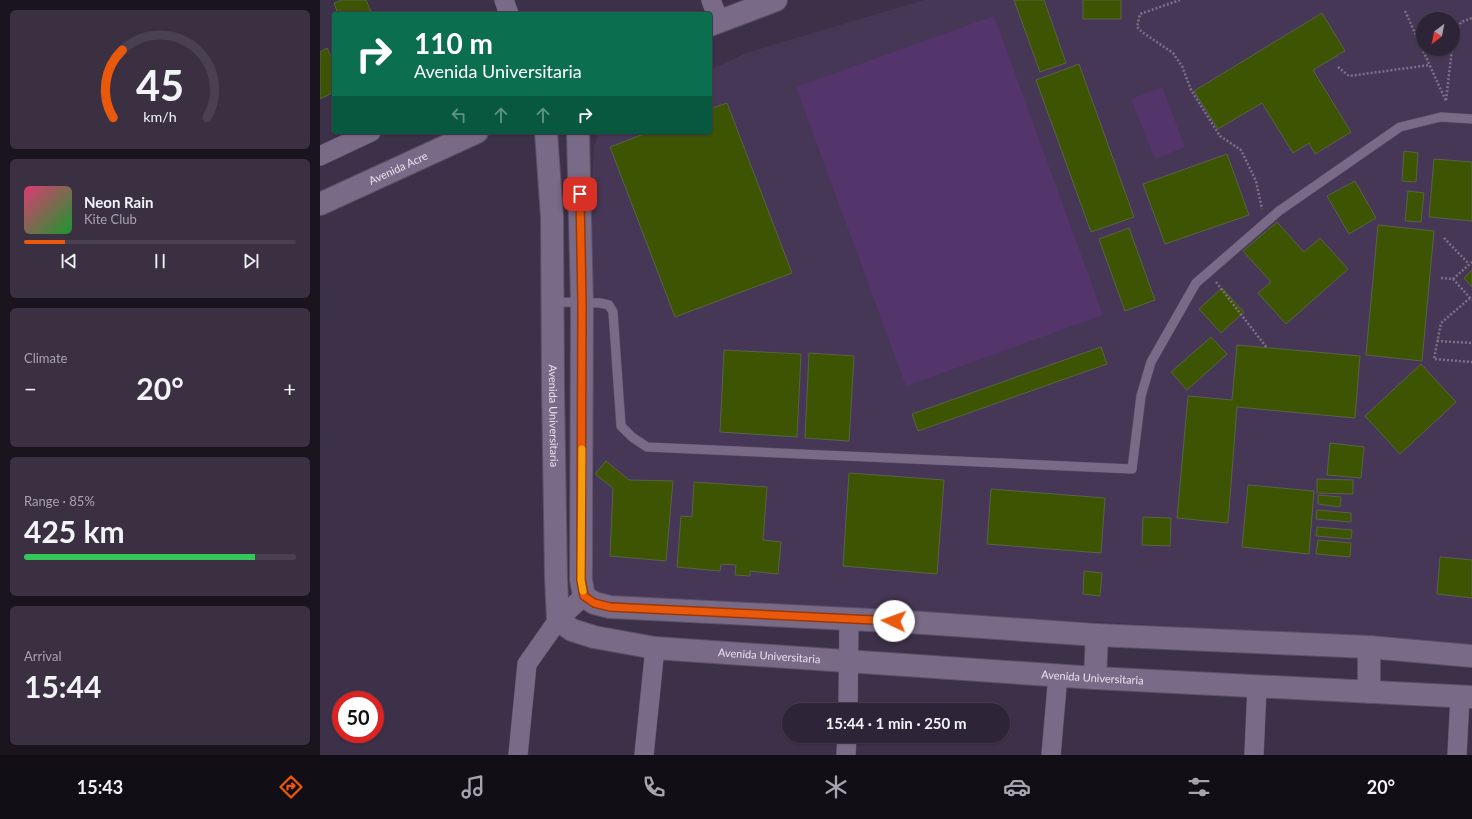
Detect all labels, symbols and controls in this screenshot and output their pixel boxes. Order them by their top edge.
north arrow [1416,12,1460,56]
map controls [1416,12,1460,56]
text: 110 m [414,26,493,60]
icon: right [348,28,400,80]
text: 45 [136,59,184,109]
text: Avenida Universitaria [414,60,582,82]
icon: left [448,104,470,126]
icon: ahead [490,104,512,126]
icon: ahead [532,104,554,126]
icon: right [574,104,596,126]
text: km/h [143,107,177,124]
street label: Avenida Acre [366,148,430,187]
pin [563,177,597,211]
icon: arrive [569,183,591,205]
text: Neon Rain [84,193,153,211]
text: Kite Club [84,211,137,227]
icon: previous [58,250,80,272]
icon: pause [149,250,171,272]
icon: next [240,250,262,272]
text: Climate [24,350,67,366]
street label: Avenida Universitaria [547,364,561,467]
text: 20° [136,370,184,406]
text: − [24,375,37,402]
text: + [283,375,296,402]
text: Range · 85% [24,493,95,509]
text: 425 km [24,513,125,549]
position arrow [873,600,915,642]
street label: Avenida Universitaria [718,645,821,665]
text: Arrival [24,648,61,664]
street label: Avenida Universitaria [1041,667,1144,686]
text: 15:44 [24,668,101,704]
speed limit sign: 50 [332,691,384,743]
text: 15:44 · 1 min · 250 m [826,714,966,732]
icon: directions [277,773,305,801]
icon: music [459,773,487,801]
icon: phone [640,773,668,801]
icon: climate [822,773,850,801]
icon: car [1003,773,1031,801]
icon: filters [1185,773,1213,801]
text: 15:43 [77,776,123,798]
text: 20° [1367,776,1395,798]

